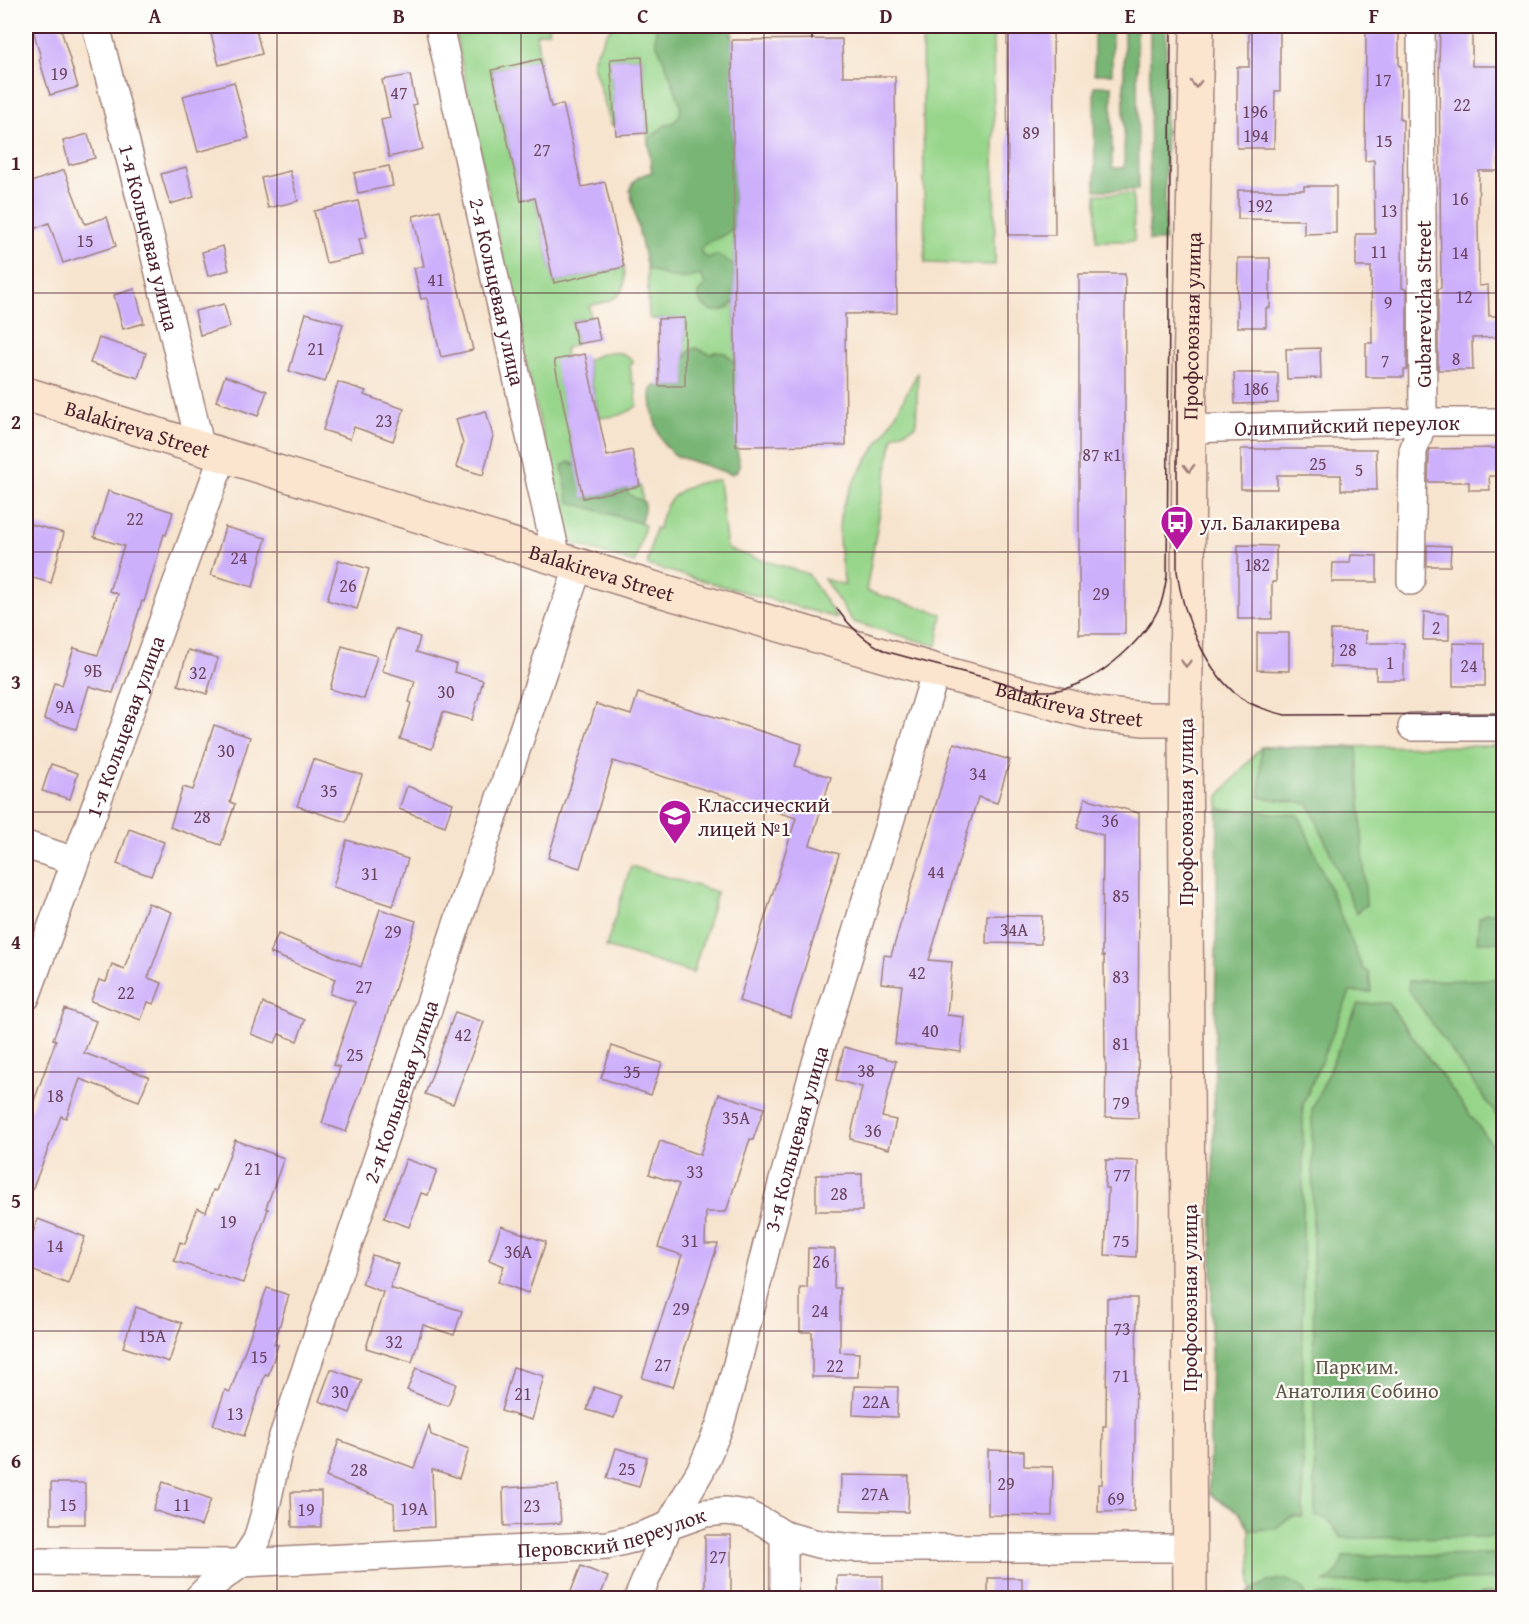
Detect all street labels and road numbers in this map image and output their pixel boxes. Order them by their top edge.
street label: 1-я Кольцевая улица [111,140,188,334]
street label: 2-я Кольцевая улица [462,195,534,389]
street label: Gubarevicha Street [1408,220,1439,388]
street label: Профсоюзная улица [1174,232,1208,420]
street label: Balakireva Street [61,392,215,466]
street label: Олимпийский переулок [1234,406,1460,443]
street label: Balakireva Street [526,535,679,609]
street label: 1-я Кольцевая улица [77,631,172,822]
street label: Balakireva Street [992,672,1145,734]
street label: Профсоюзная улица [1170,718,1201,906]
street label: 2-я Кольцевая улица [355,996,446,1187]
street label: 3-я Кольцевая улица [755,1042,836,1235]
street label: Профсоюзная улица [1174,1204,1205,1392]
street label: Перовский переулок [517,1499,710,1565]

